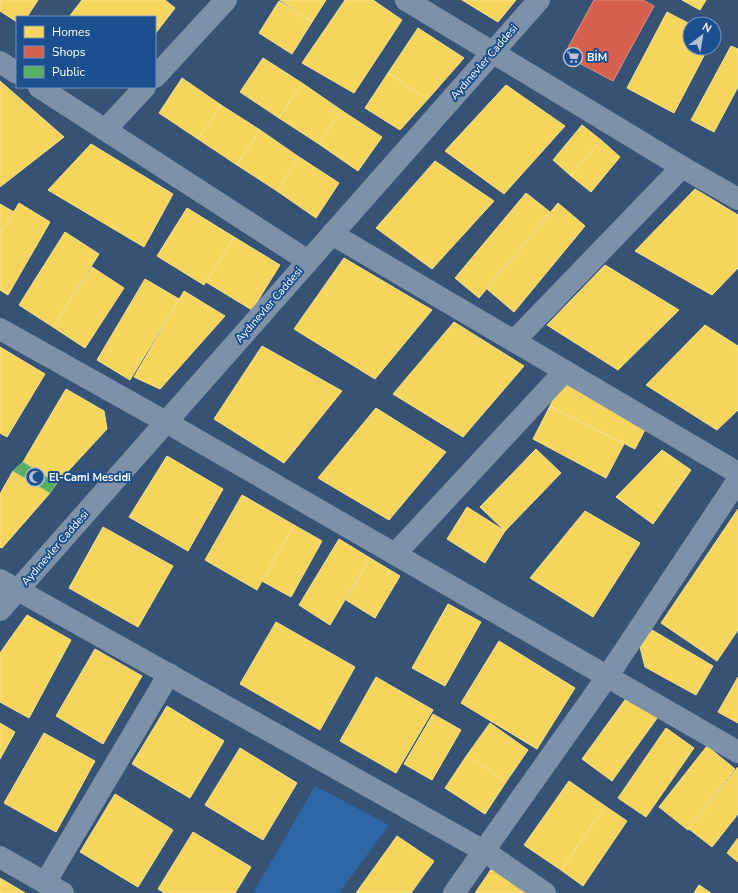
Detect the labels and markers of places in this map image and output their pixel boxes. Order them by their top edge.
supermarket icon: BİM [562,46,584,68]
place label: BİM [587,49,607,65]
mosque icon: El-Cami Mescidi [24,466,46,488]
place label: El-Cami Mescidi [49,470,131,485]

